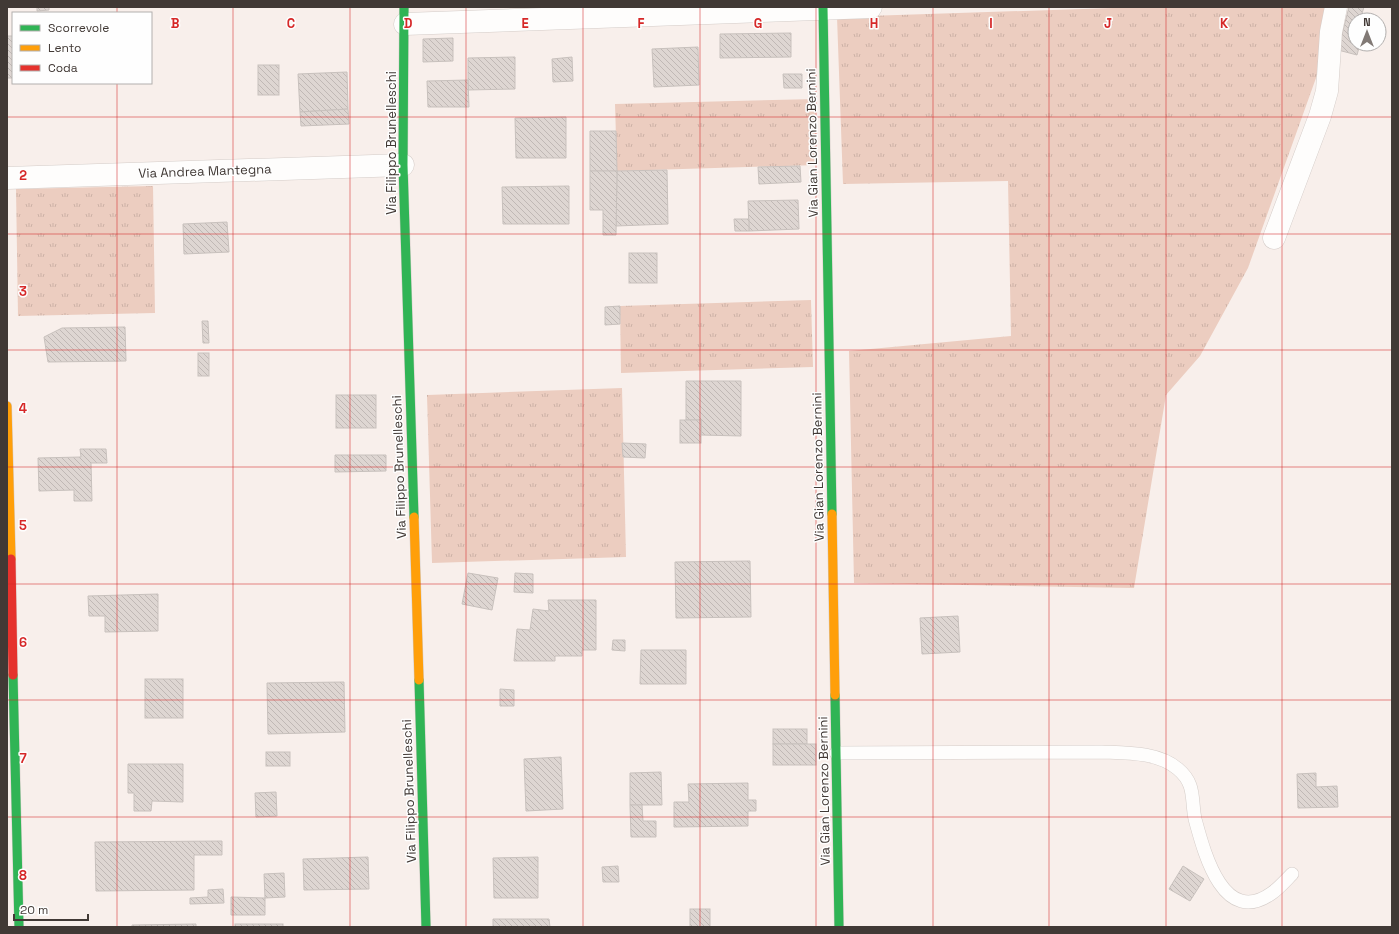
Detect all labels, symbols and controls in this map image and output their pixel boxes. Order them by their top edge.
legend [12,12,152,84]
north arrow [1347,12,1387,52]
text: B [171,15,180,32]
text: C [287,15,295,32]
text: D [404,15,413,32]
text: E [521,15,529,32]
text: F [638,15,645,32]
text: G [754,15,762,32]
text: H [870,15,878,32]
text: I [989,15,993,32]
text: J [1104,15,1112,32]
text: K [1220,15,1229,32]
text: N [1363,15,1371,29]
text: Scorrevole [48,20,109,36]
text: Lento [48,40,82,56]
text: Coda [48,60,78,76]
street label: Via Gian Lorenzo Bernini [802,68,822,218]
street label: Via Filippo Brunelleschi [383,71,400,215]
street label: Via Andrea Mantegna [138,160,272,182]
text: 2 [19,167,27,184]
text: 3 [19,283,27,300]
street label: Via Gian Lorenzo Bernini [808,392,828,542]
street label: Via Filippo Brunelleschi [388,395,410,539]
text: 4 [19,400,27,417]
text: 5 [19,517,27,534]
text: 6 [19,634,27,651]
street label: Via Gian Lorenzo Bernini [814,716,834,866]
street label: Via Filippo Brunelleschi [398,719,420,863]
text: 7 [19,750,27,767]
text: 8 [19,867,27,884]
scale bar [14,896,88,922]
text: 20 m [20,902,48,918]

